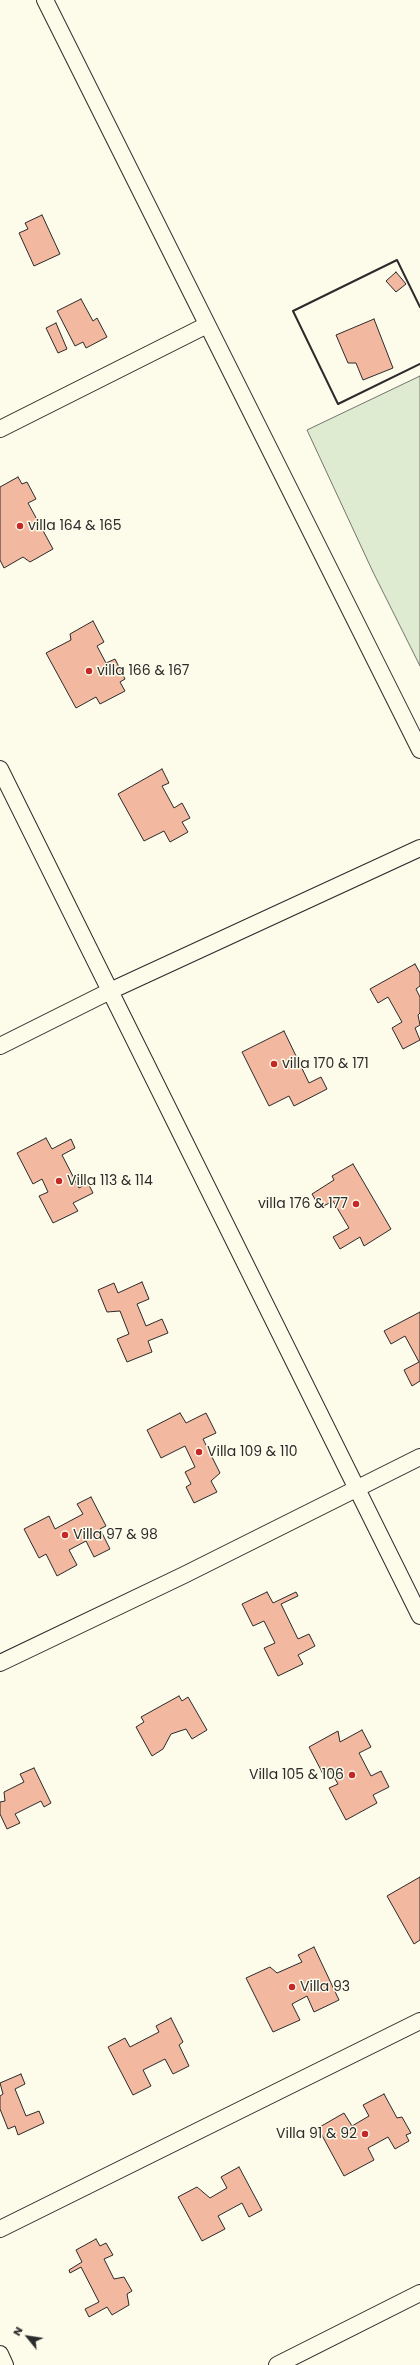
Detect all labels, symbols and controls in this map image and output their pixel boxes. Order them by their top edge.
place label: villa 164 & 165 [28,518,122,534]
marker: villa 164 & 165 [15,521,25,531]
place label: villa 166 & 167 [97,663,189,679]
marker: villa 166 & 167 [84,666,94,676]
place label: villa 170 & 171 [282,1056,369,1072]
marker: villa 170 & 171 [269,1059,279,1069]
place label: Villa 113 & 114 [67,1173,153,1189]
marker: Villa 113 & 114 [54,1176,64,1186]
place label: villa 176 & 177 [258,1196,348,1212]
marker: villa 176 & 177 [351,1199,361,1209]
place label: Villa 109 & 110 [207,1444,298,1460]
marker: Villa 109 & 110 [194,1447,204,1457]
place label: Villa 97 & 98 [73,1527,158,1543]
marker: Villa 97 & 98 [60,1530,70,1540]
place label: Villa 105 & 106 [249,1767,344,1783]
marker: Villa 105 & 106 [347,1770,357,1780]
place label: Villa 93 [300,1979,350,1995]
marker: Villa 93 [287,1982,297,1992]
place label: Villa 91 & 92 [276,2126,357,2142]
marker: Villa 91 & 92 [360,2129,370,2139]
north arrow [8,2317,48,2357]
text: N [9,2323,27,2339]

